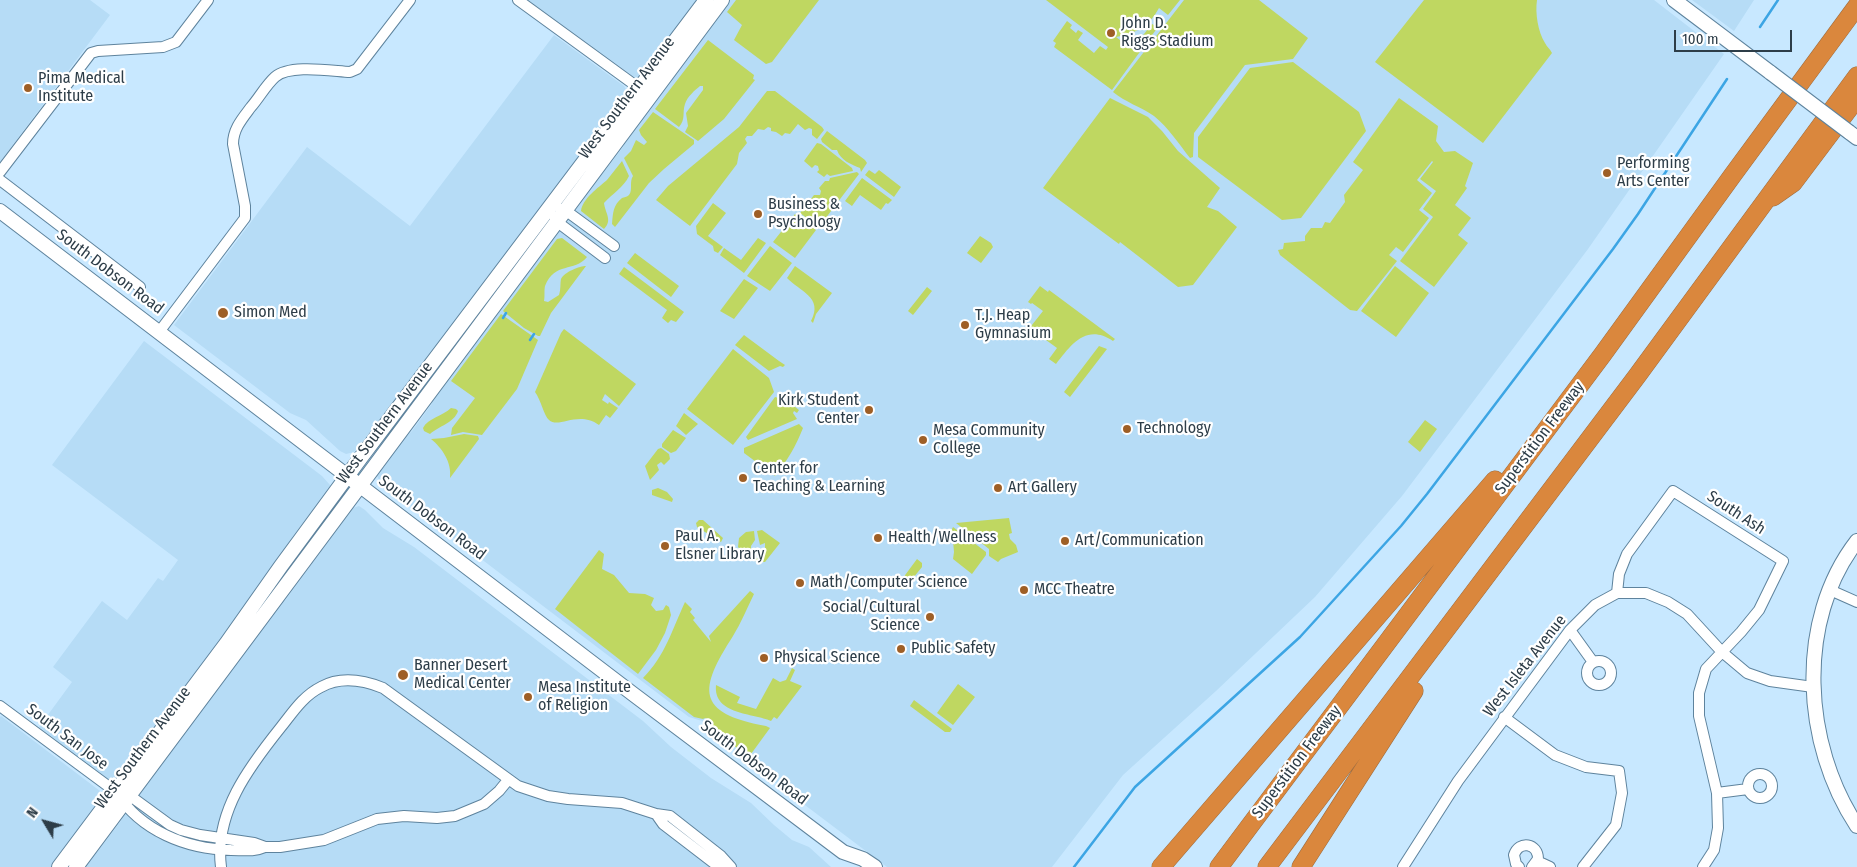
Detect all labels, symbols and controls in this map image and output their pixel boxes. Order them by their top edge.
place label: John D. Riggs Stadium [1121,14,1213,52]
scale bar [1677,20,1794,52]
marker: John D. Riggs Stadium [1105,27,1117,39]
text: 100 m [1682,30,1719,48]
street label: West Southern Avenue [575,33,679,163]
place label: Pima Medical Institute [38,69,125,107]
marker: Pima Medical Institute [22,82,34,94]
place label: Performing Arts Center [1617,154,1689,192]
marker: Performing Arts Center [1601,167,1613,179]
place label: Business & Psychology [768,195,841,233]
marker: Business & Psychology [752,208,764,220]
street label: South Dobson Road [53,226,167,318]
place label: Simon Med [234,303,307,323]
marker: Simon Med [216,306,230,320]
place label: T.J. Heap Gymnasium [975,306,1051,344]
marker: T.J. Heap Gymnasium [959,319,971,331]
street label: West Southern Avenue [333,358,437,488]
street label: Superstition Freeway [1491,378,1589,498]
place label: Kirk Student Center [778,391,859,429]
marker: Kirk Student Center [863,404,875,416]
place label: Technology [1137,419,1211,439]
place label: Mesa Community College [933,421,1045,459]
marker: Technology [1121,423,1133,435]
marker: Mesa Community College [917,434,929,446]
place label: Center for Teaching & Learning [753,459,885,497]
street label: South Dobson Road [375,472,489,564]
marker: Center for Teaching & Learning [737,472,749,484]
place label: Art Gallery [1008,478,1077,498]
marker: Art Gallery [992,482,1004,494]
street label: South Ash [1703,487,1769,539]
place label: Paul A. Elsner Library [675,527,764,565]
place label: Health/Wellness [888,528,997,548]
place label: Art/Communication [1075,531,1204,551]
marker: Health/Wellness [872,532,884,544]
marker: Art/Communication [1059,535,1071,547]
marker: Paul A. Elsner Library [659,540,671,552]
place label: Math/Computer Science [810,573,967,593]
marker: Math/Computer Science [794,577,806,589]
place label: MCC Theatre [1034,580,1115,600]
marker: MCC Theatre [1018,584,1030,596]
place label: Social/Cultural Science [823,598,920,636]
marker: Social/Cultural Science [924,611,936,623]
street label: West Isleta Avenue [1479,611,1571,721]
place label: Public Safety [911,639,995,659]
marker: Public Safety [895,643,907,655]
place label: Physical Science [774,648,880,668]
marker: Physical Science [758,652,770,664]
place label: Banner Desert Medical Center [414,656,511,694]
marker: Banner Desert Medical Center [396,668,410,682]
place label: Mesa Institute of Religion [538,678,631,716]
street label: West Southern Avenue [91,683,195,813]
marker: Mesa Institute of Religion [522,691,534,703]
street label: South San Jose [22,700,112,774]
street label: Superstition Freeway [1248,702,1346,822]
street label: South Dobson Road [697,717,811,809]
north arrow [20,797,70,847]
text: N [23,804,42,821]

